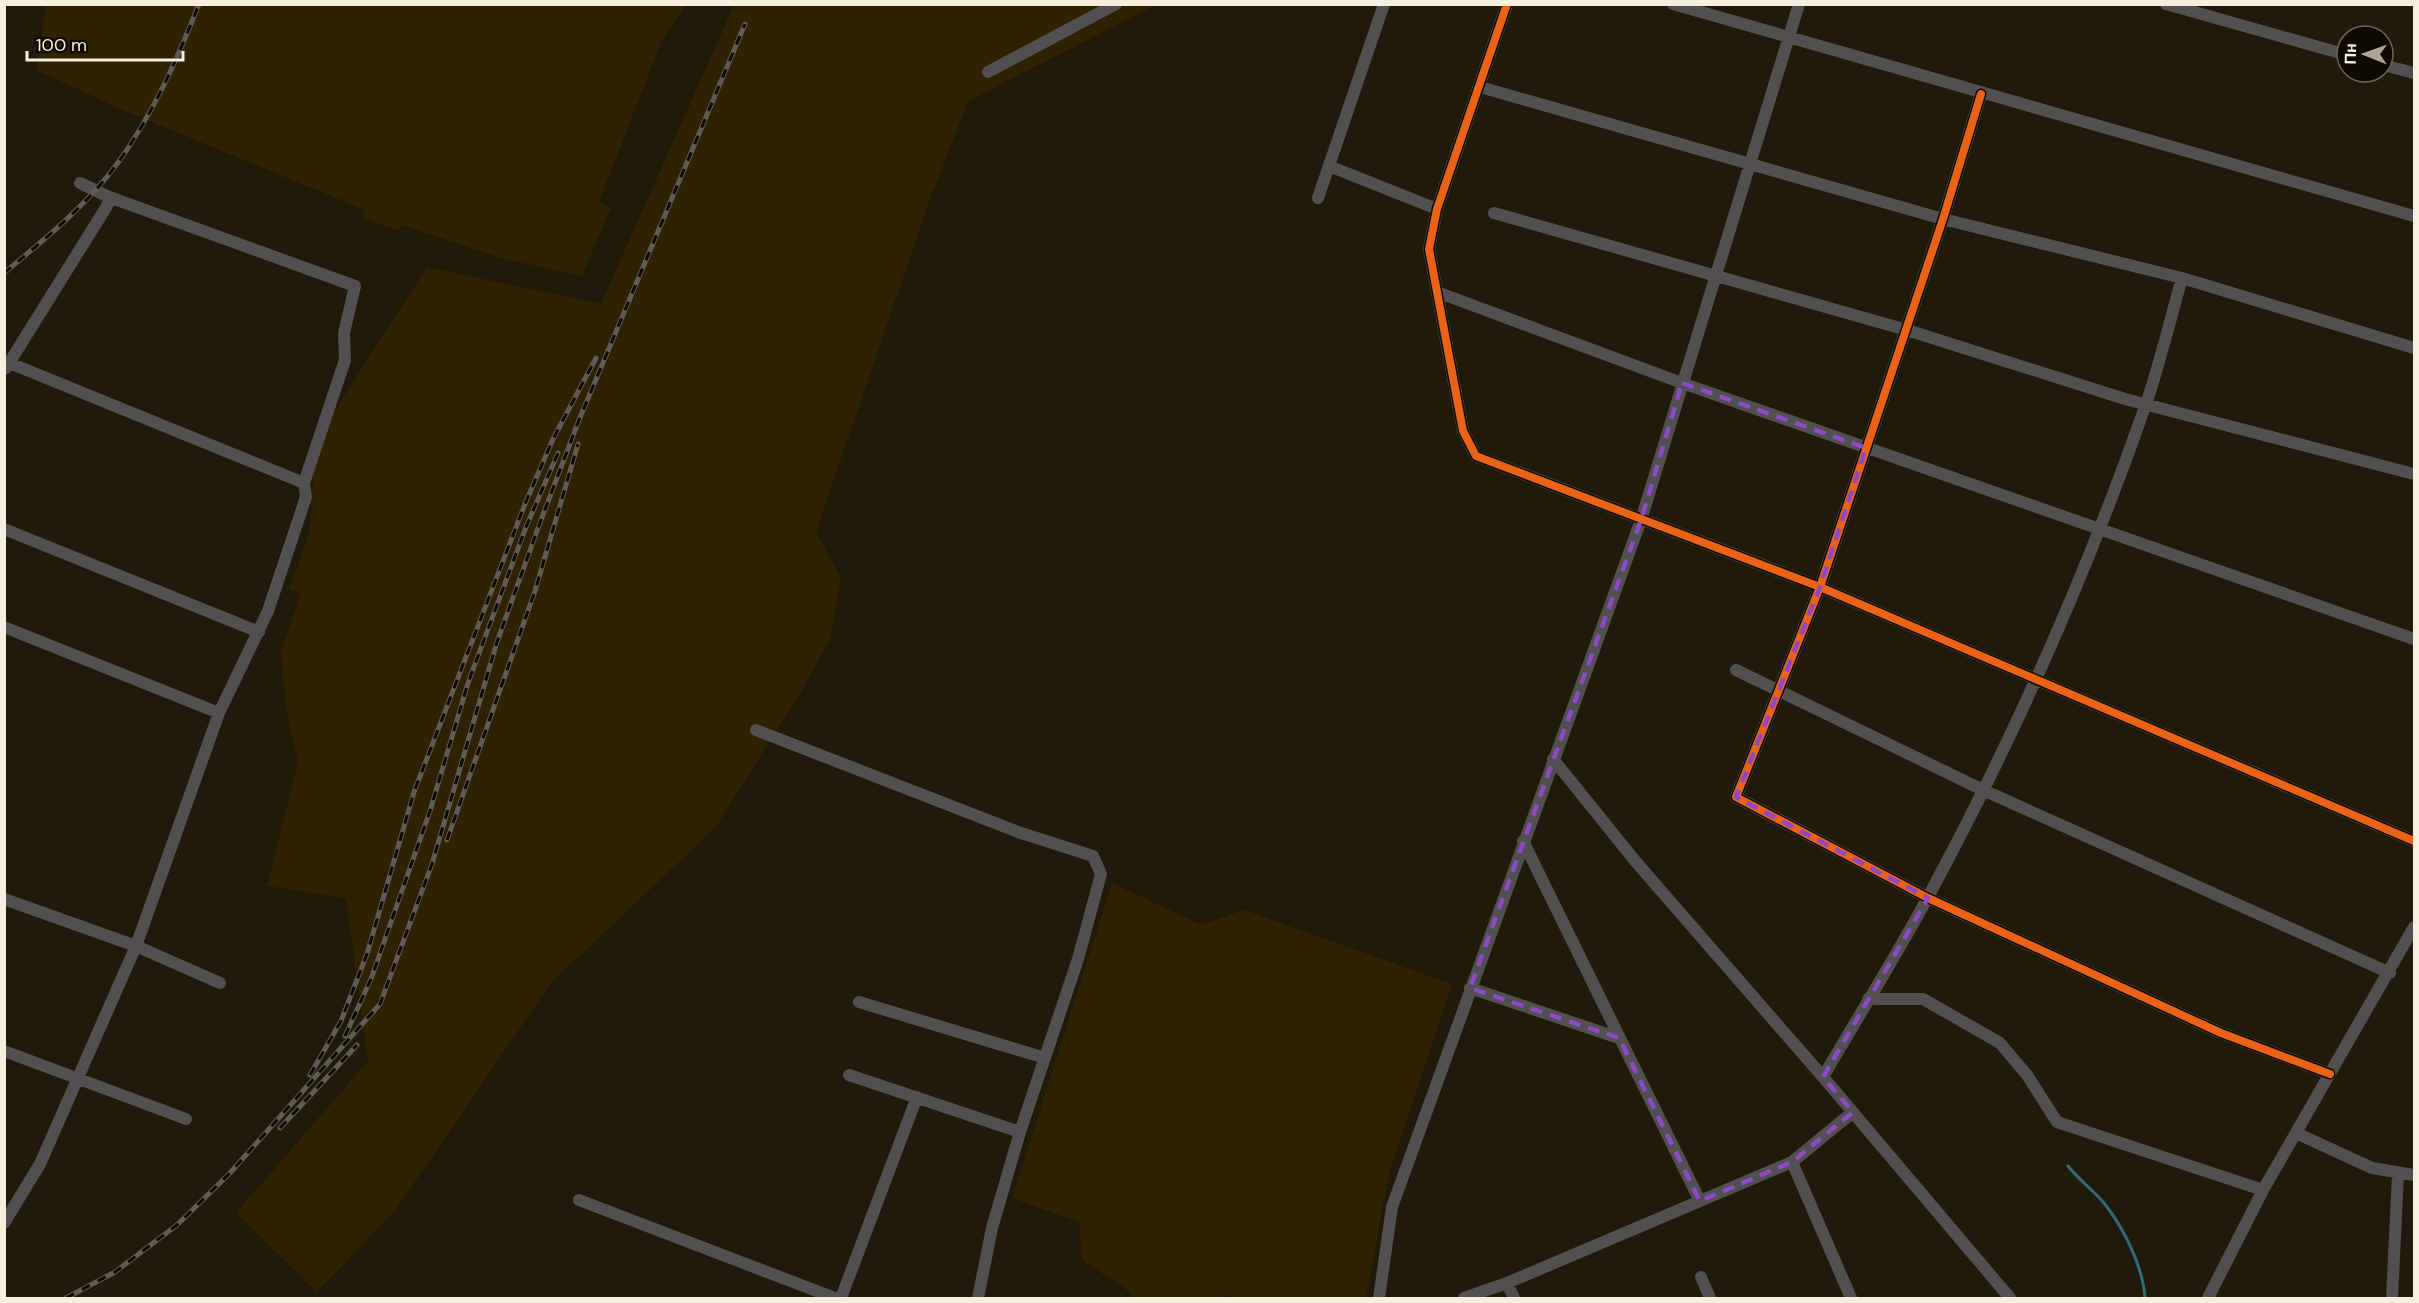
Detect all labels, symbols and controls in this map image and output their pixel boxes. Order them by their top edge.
scale bar [27,24,183,62]
north arrow [2335,24,2395,84]
text: 100 m [36,33,87,57]
text: Пн [2340,43,2361,65]

